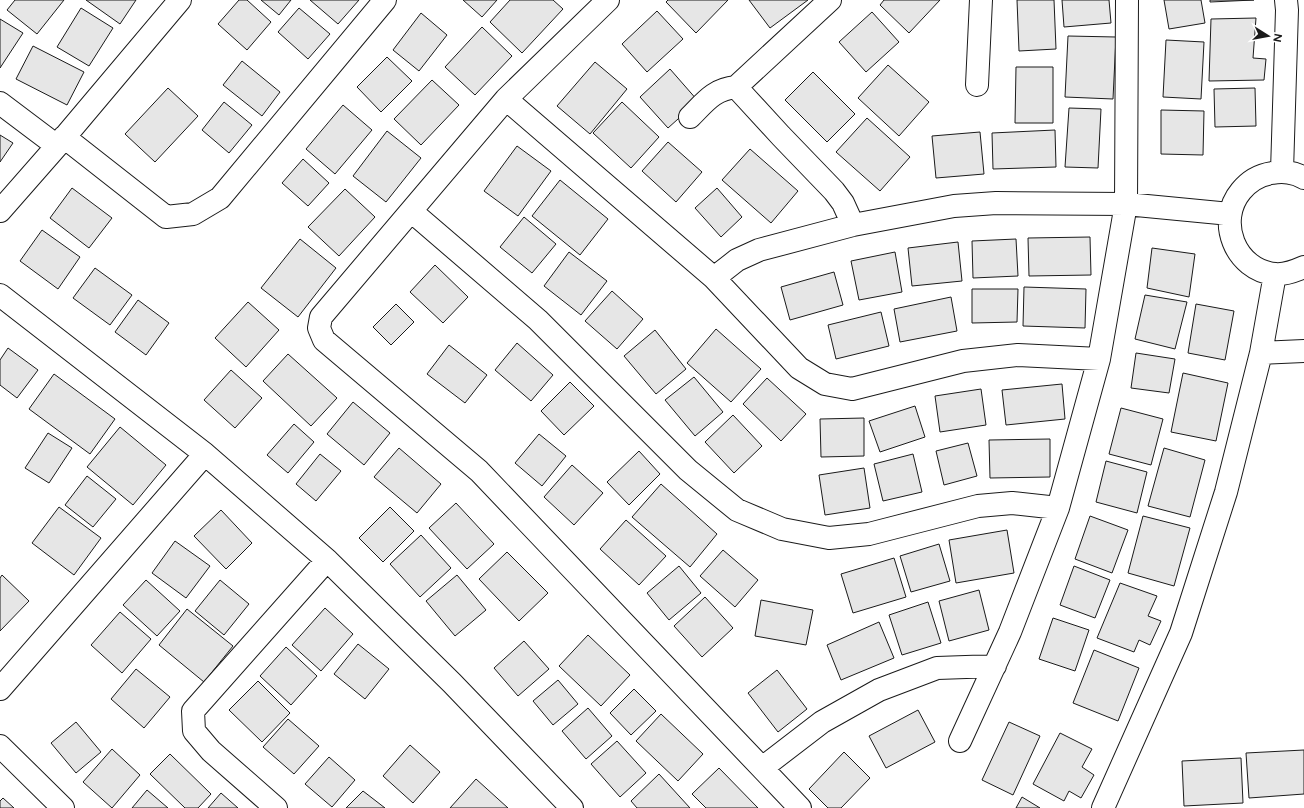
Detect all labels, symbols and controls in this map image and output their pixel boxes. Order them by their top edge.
north arrow [1248,16,1288,56]
text: N [1270,32,1285,43]

